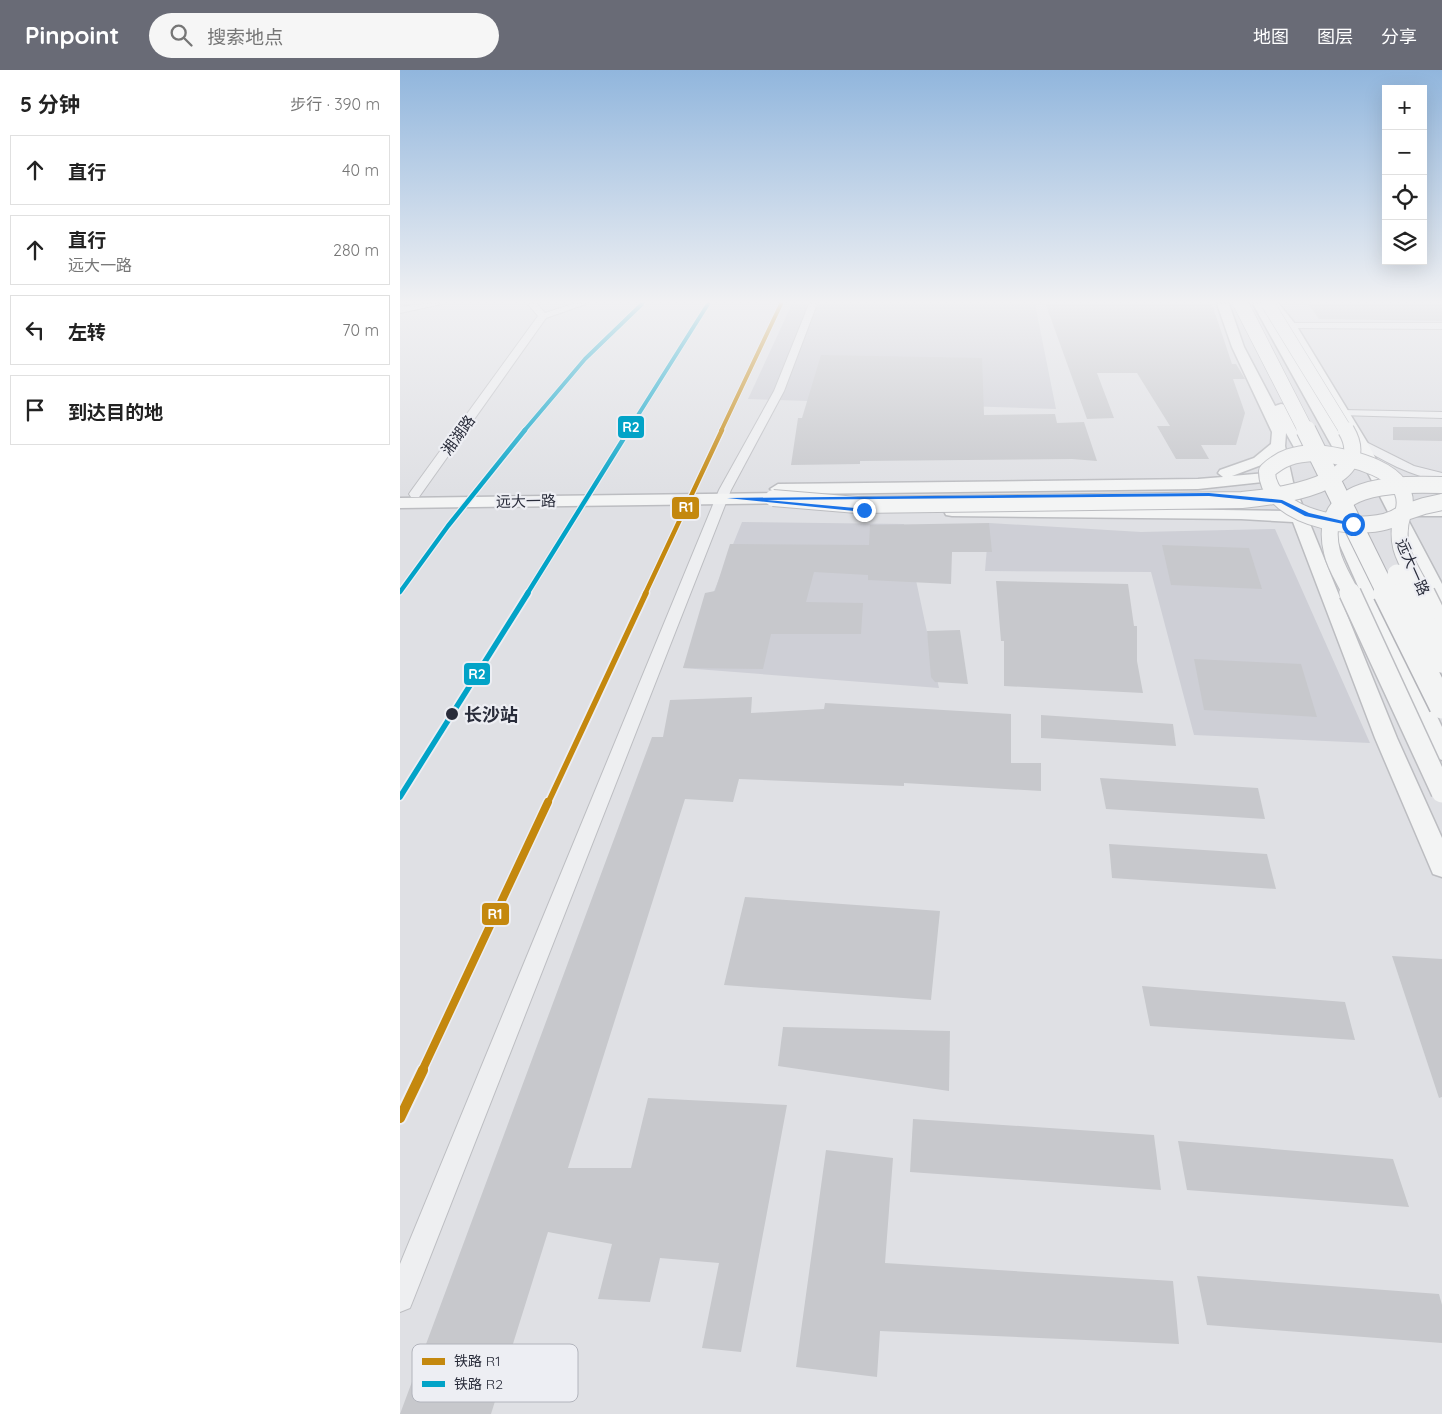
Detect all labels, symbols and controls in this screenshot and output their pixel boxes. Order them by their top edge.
search box [149,13,499,58]
text: Pinpoint [25,20,119,50]
icon: search [167,21,195,49]
text: 搜索地点 [207,25,283,49]
text: 地图 [1253,25,1289,48]
text: 图层 [1317,25,1353,48]
text: 分享 [1381,25,1417,48]
map controls [1382,85,1427,265]
button: + [1382,85,1427,130]
text: 5 分钟 [20,91,80,117]
text: 步行 · 390 m [290,94,380,114]
button: − [1382,130,1427,175]
icon: ahead [21,156,49,184]
text: 直行 [68,160,106,184]
text: 40 m [342,160,379,180]
button: locate [1382,175,1427,220]
button: layers [1382,220,1427,265]
text: 直行 [68,228,106,252]
icon: ahead [21,236,49,264]
text: 280 m [333,240,379,260]
text: 远大一路 [68,255,132,275]
icon: left [21,316,49,344]
text: 左转 [68,320,106,344]
text: 70 m [342,320,379,340]
icon: arrive [21,396,49,424]
text: 到达目的地 [68,400,163,424]
street label: 湘湖路 [437,411,479,459]
line badge: R2 [617,415,645,439]
text: R2 [622,418,640,436]
street label: 远大一路 [496,491,556,511]
line badge: R1 [671,496,700,520]
text: R1 [678,498,694,516]
route end [853,499,876,522]
route start [1342,513,1365,536]
street label: 远大一路 [1392,536,1434,598]
line badge: R2 [463,662,491,686]
text: R2 [468,665,486,683]
place label: 长沙站 [464,703,518,726]
marker: 长沙站 [444,706,460,722]
line badge: R1 [481,902,510,926]
text: R1 [487,905,503,923]
legend [412,1344,578,1402]
text: 铁路 R1 [454,1352,500,1370]
text: 铁路 R2 [454,1375,503,1393]

